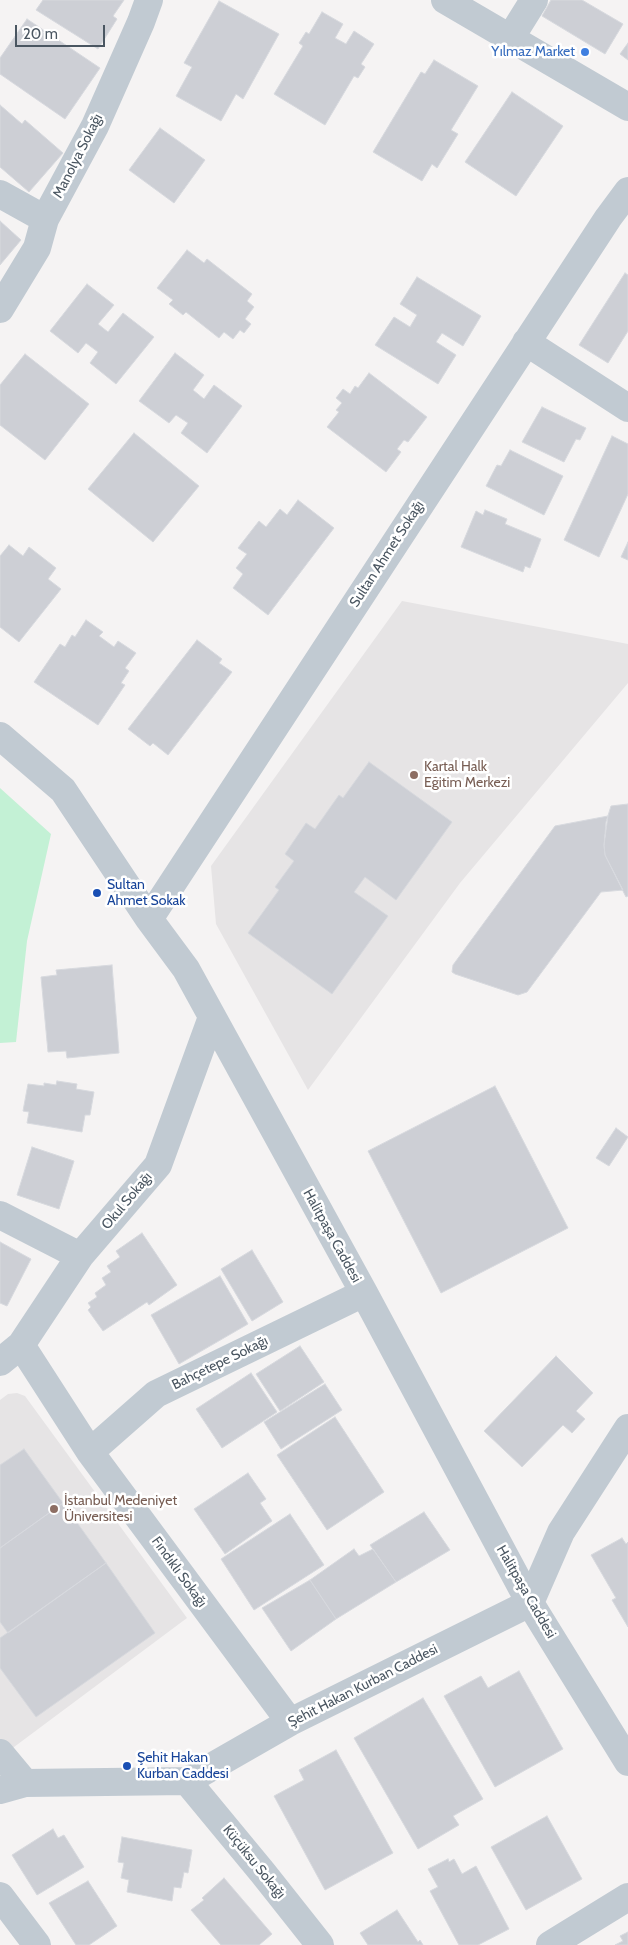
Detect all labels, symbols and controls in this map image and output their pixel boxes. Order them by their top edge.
scale bar [18,15,108,47]
text: 20 m [23,25,58,43]
place label: Yılmaz Market [491,44,575,60]
marker: Yılmaz Market [579,46,591,58]
street label: Manolya Sokağı [50,111,106,201]
street label: Sultan Ahmet Sokağı [346,498,428,610]
place label: Kartal Halk Eğitim Merkezi [424,759,510,792]
marker: Kartal Halk Eğitim Merkezi [408,769,420,781]
place label: Sultan Ahmet Sokak [107,877,186,910]
marker: Sultan Ahmet Sokak [91,887,103,899]
street label: Okul Sokağı [98,1169,156,1233]
street label: Halitpaşa Caddesi [299,1186,365,1286]
street label: Bahçetepe Sokağı [169,1332,271,1394]
place label: İstanbul Medeniyet Üniversitesi [64,1493,177,1525]
marker: İstanbul Medeniyet Üniversitesi [48,1503,60,1515]
street label: Fındıklı Sokağı [148,1533,210,1611]
street label: Halitpaşa Caddesi [493,1543,559,1641]
street label: Şehit Hakan Kurban Caddesi [285,1641,441,1731]
place label: Şehi̇t Hakan Kurban Caddesi̇ [137,1750,229,1782]
marker: Şehi̇t Hakan Kurban Caddesi̇ [121,1760,133,1772]
street label: Küçüksu Sokağı [219,1822,289,1902]

